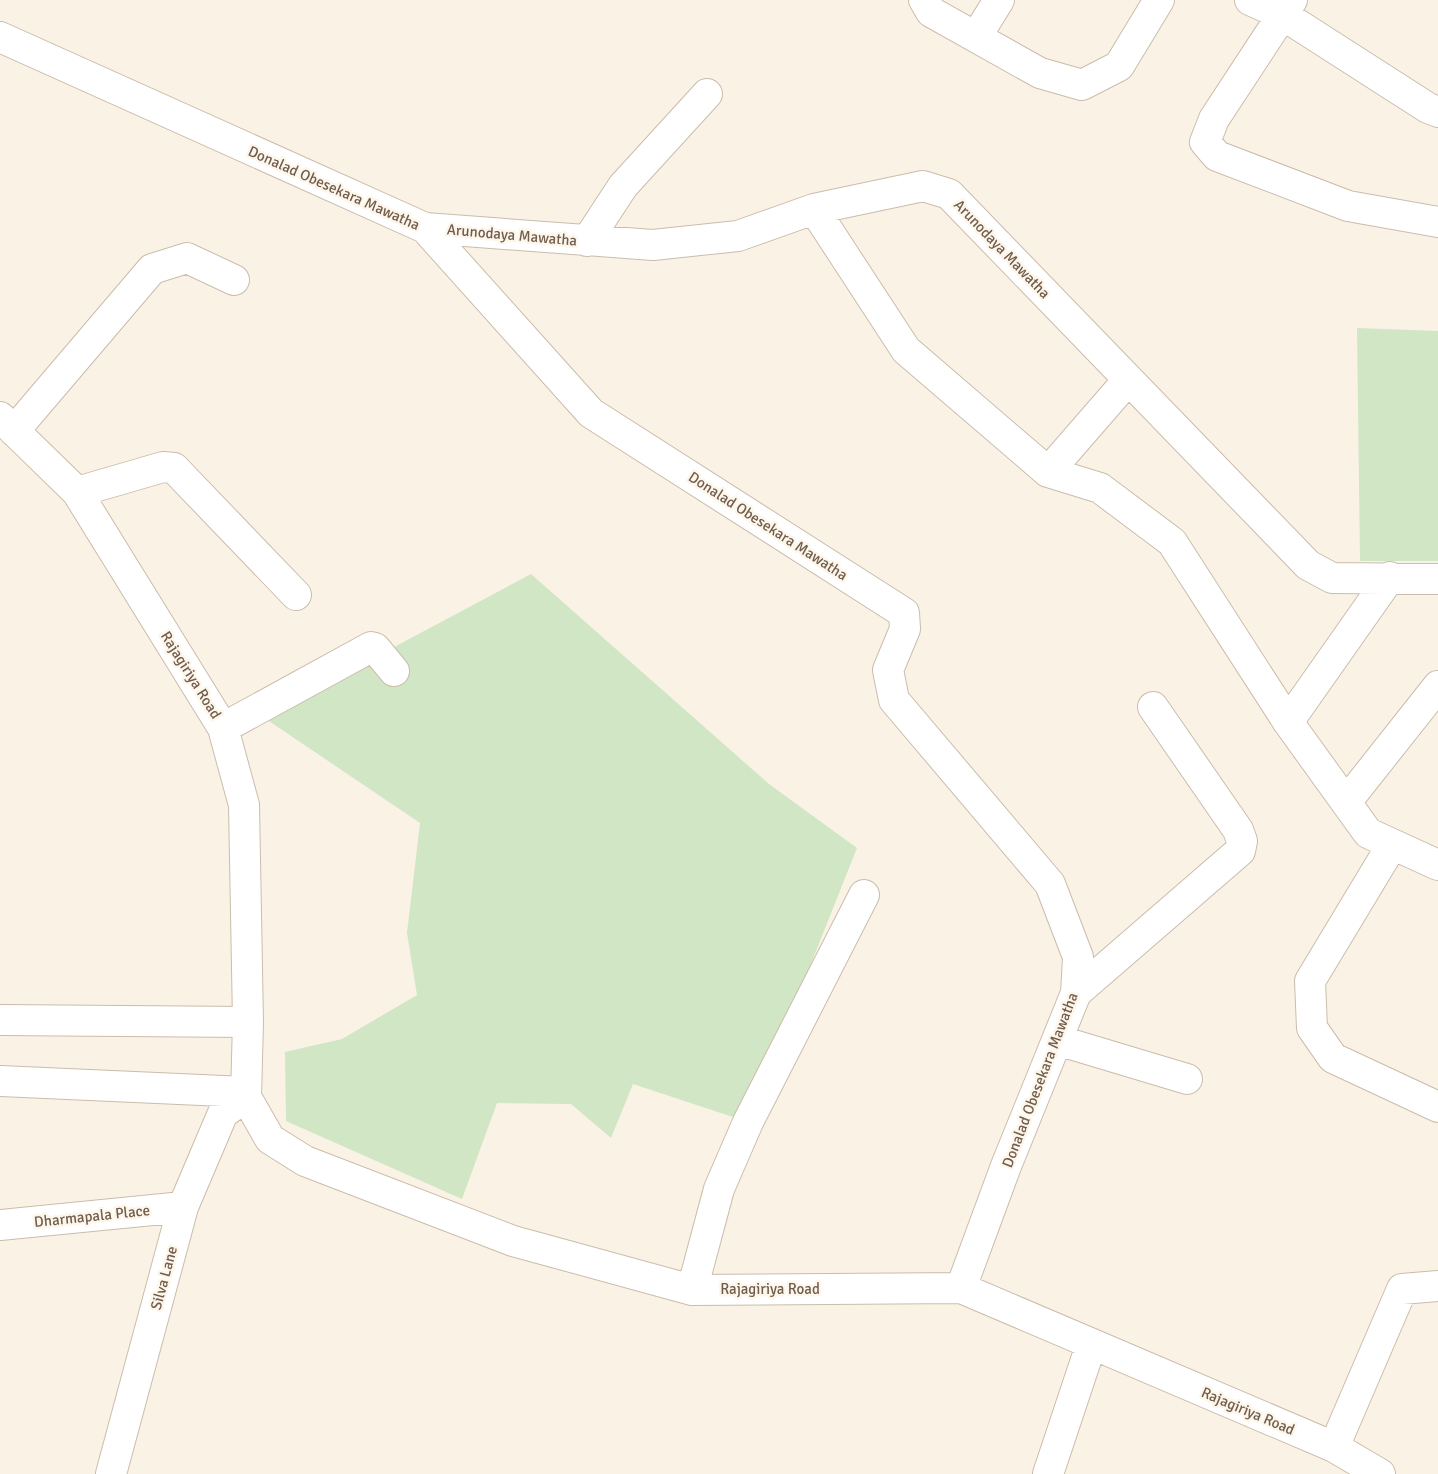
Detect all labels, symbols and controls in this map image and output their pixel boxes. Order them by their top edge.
street label: Donalad Obesekara Mawatha [245,142,423,234]
street label: Arunodaya Mawatha [950,196,1054,302]
street label: Arunodaya Mawatha [446,220,578,250]
street label: Donalad Obesekara Mawatha [685,468,851,584]
street label: Rajagiriya Road [157,628,225,722]
street label: Donalad Obesekara Mawatha [998,990,1082,1170]
street label: Dharmapala Place [33,1201,151,1231]
street label: Silva Lane [147,1244,181,1312]
street label: Rajagiriya Road [720,1280,820,1298]
street label: Rajagiriya Road [1199,1383,1297,1439]

